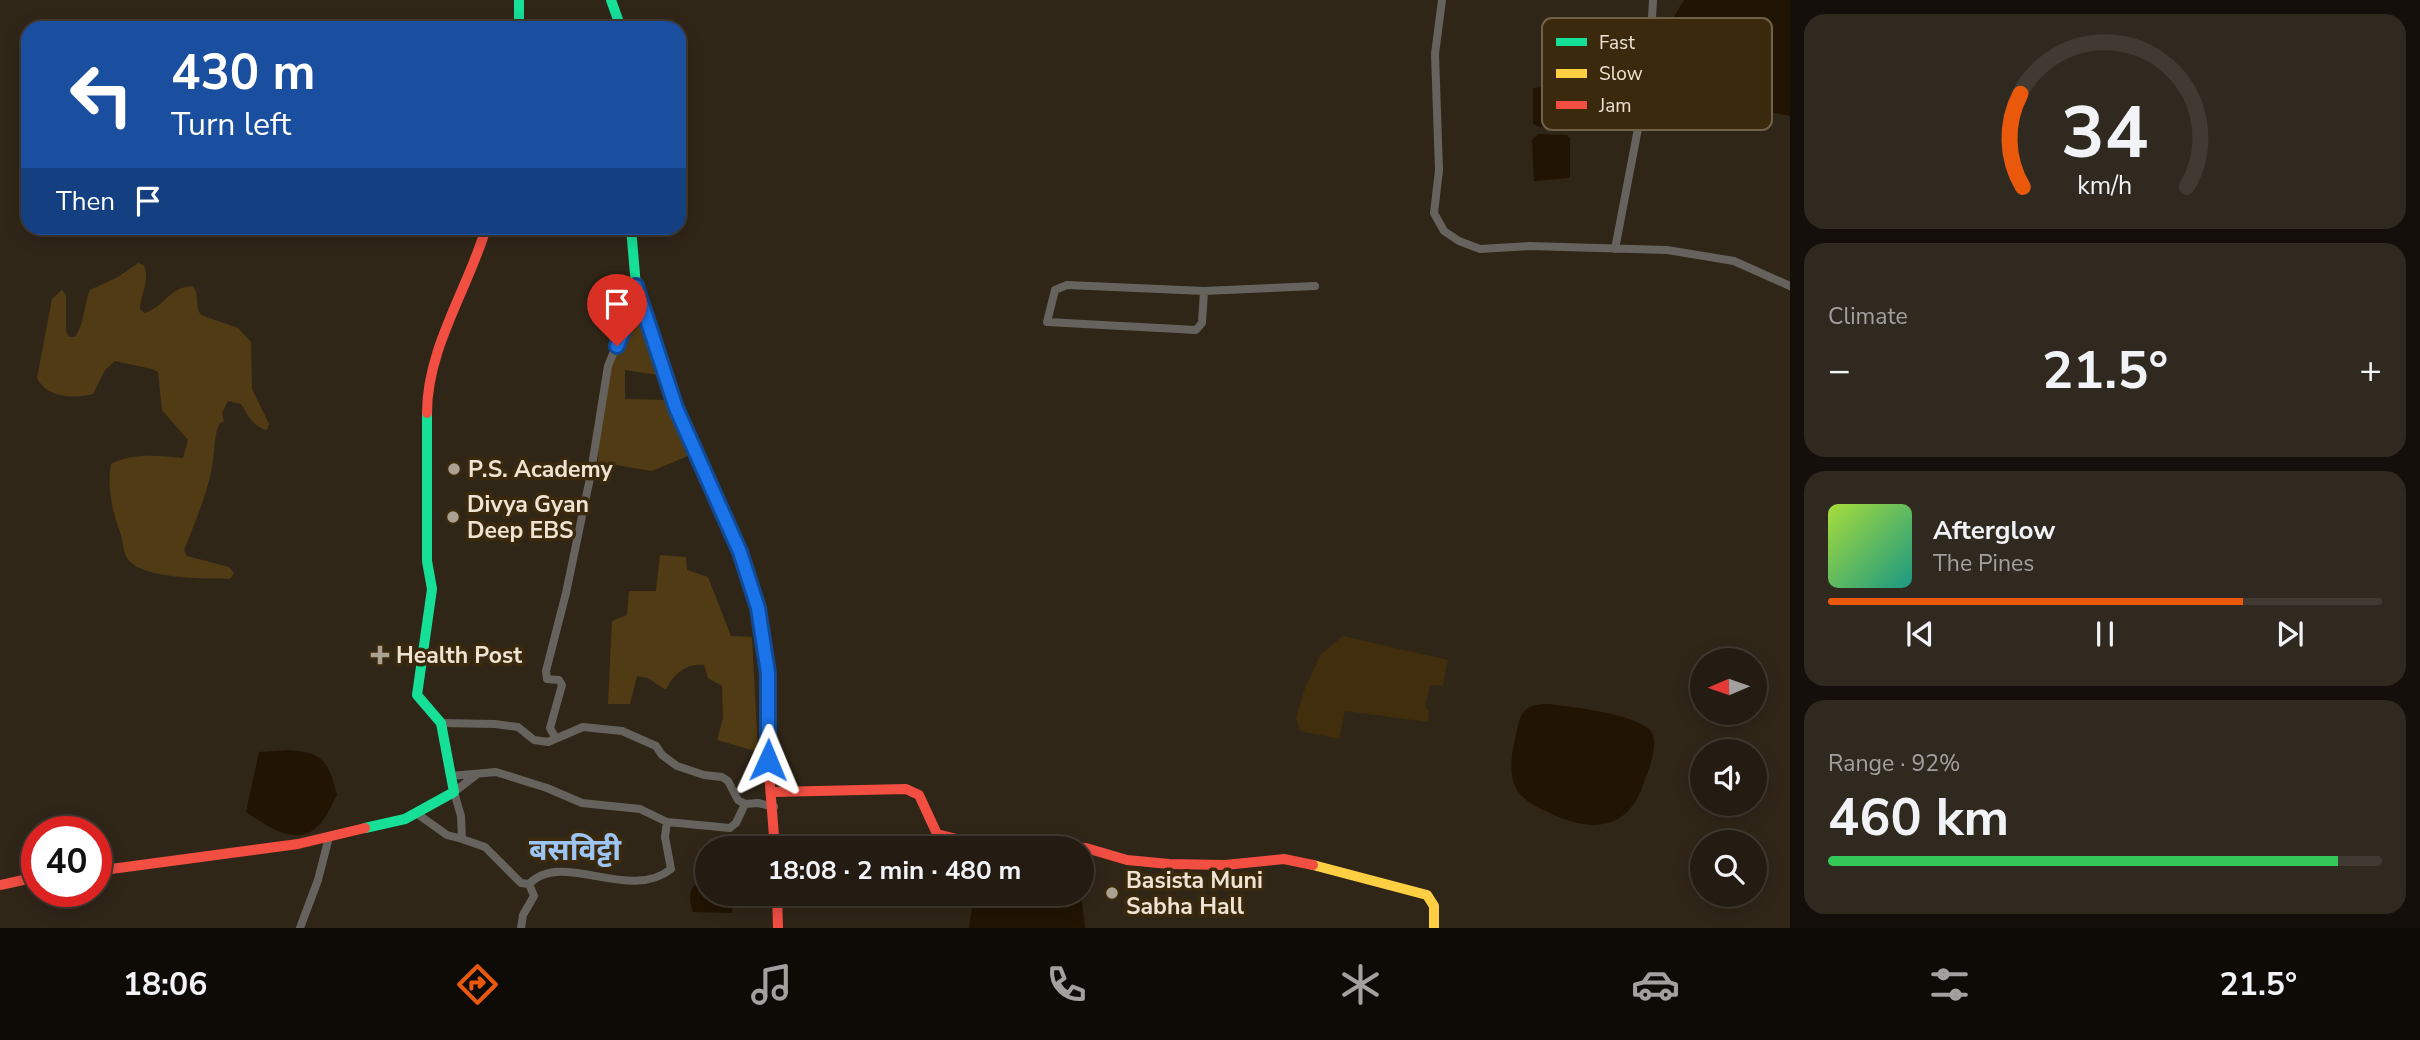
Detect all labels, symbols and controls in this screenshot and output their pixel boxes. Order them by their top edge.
legend [1542,18,1772,130]
text: Fast [1599,30,1635,56]
text: 430 m [171,39,315,106]
icon: left [56,49,147,140]
text: Slow [1599,61,1643,87]
text: 34 [2061,84,2149,184]
text: Jam [1598,93,1632,119]
text: Turn left [171,103,291,146]
text: km/h [2077,169,2133,203]
icon: arrive [129,182,167,220]
text: Then [56,184,115,219]
pin [587,274,647,346]
icon: arrive [598,285,636,323]
text: Climate [1828,301,1908,332]
text: 21.5° [2042,335,2168,406]
text: − [1828,345,1851,396]
text: + [2359,345,2382,396]
place label: P.S. Academy [468,454,614,485]
marker: P.S. Academy [446,461,462,477]
place label: Divya Gyan Deep EBS [467,489,589,546]
marker: Divya Gyan Deep EBS [445,509,461,525]
text: Afterglow [1933,513,2056,548]
text: The Pines [1933,548,2034,579]
icon: previous [1901,615,1939,653]
icon: pause [2086,615,2124,653]
icon: next [2271,615,2309,653]
place label: Health Post [396,640,522,671]
marker: Health Post [370,645,390,665]
north arrow [1690,648,1768,724]
map controls [1690,648,1767,907]
position arrow [731,723,805,797]
button: sound [1690,739,1767,816]
text: Range · 92% [1828,748,1960,779]
text: 460 km [1828,782,2009,853]
speed limit sign: 40 [21,816,112,907]
district label: बसविट्टी [529,830,622,871]
button: search [1690,830,1767,907]
text: 18:08 · 2 min · 480 m [768,853,1021,888]
place label: Basista Muni Sabha Hall [1126,865,1263,922]
marker: Basista Muni Sabha Hall [1104,885,1120,901]
icon: directions [453,960,502,1009]
icon: music [747,960,796,1009]
icon: phone [1042,960,1091,1009]
icon: climate [1336,960,1385,1009]
icon: car [1631,960,1680,1009]
icon: filters [1925,960,1974,1009]
text: 18:06 [123,963,207,1006]
text: 21.5° [2220,963,2297,1006]

